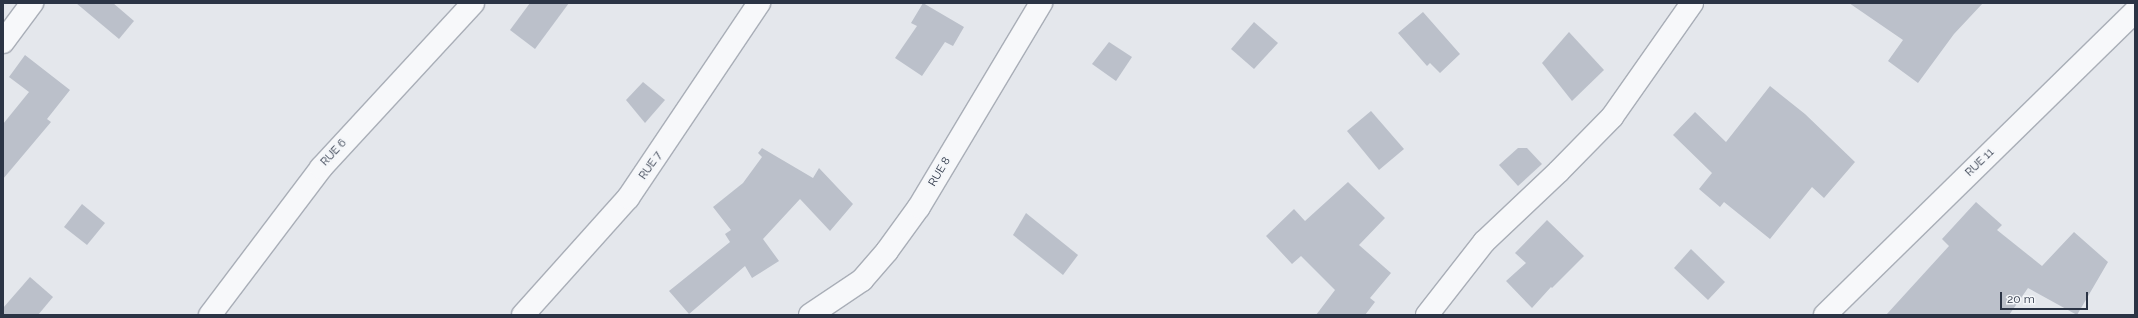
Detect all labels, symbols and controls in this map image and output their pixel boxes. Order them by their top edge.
street label: RUE 6 [318,137,350,169]
street label: RUE 11 [1963,146,1997,180]
street label: RUE 7 [637,150,665,182]
street label: RUE 8 [926,155,954,189]
scale bar [2002,284,2090,310]
text: 20 m [2007,292,2035,306]

